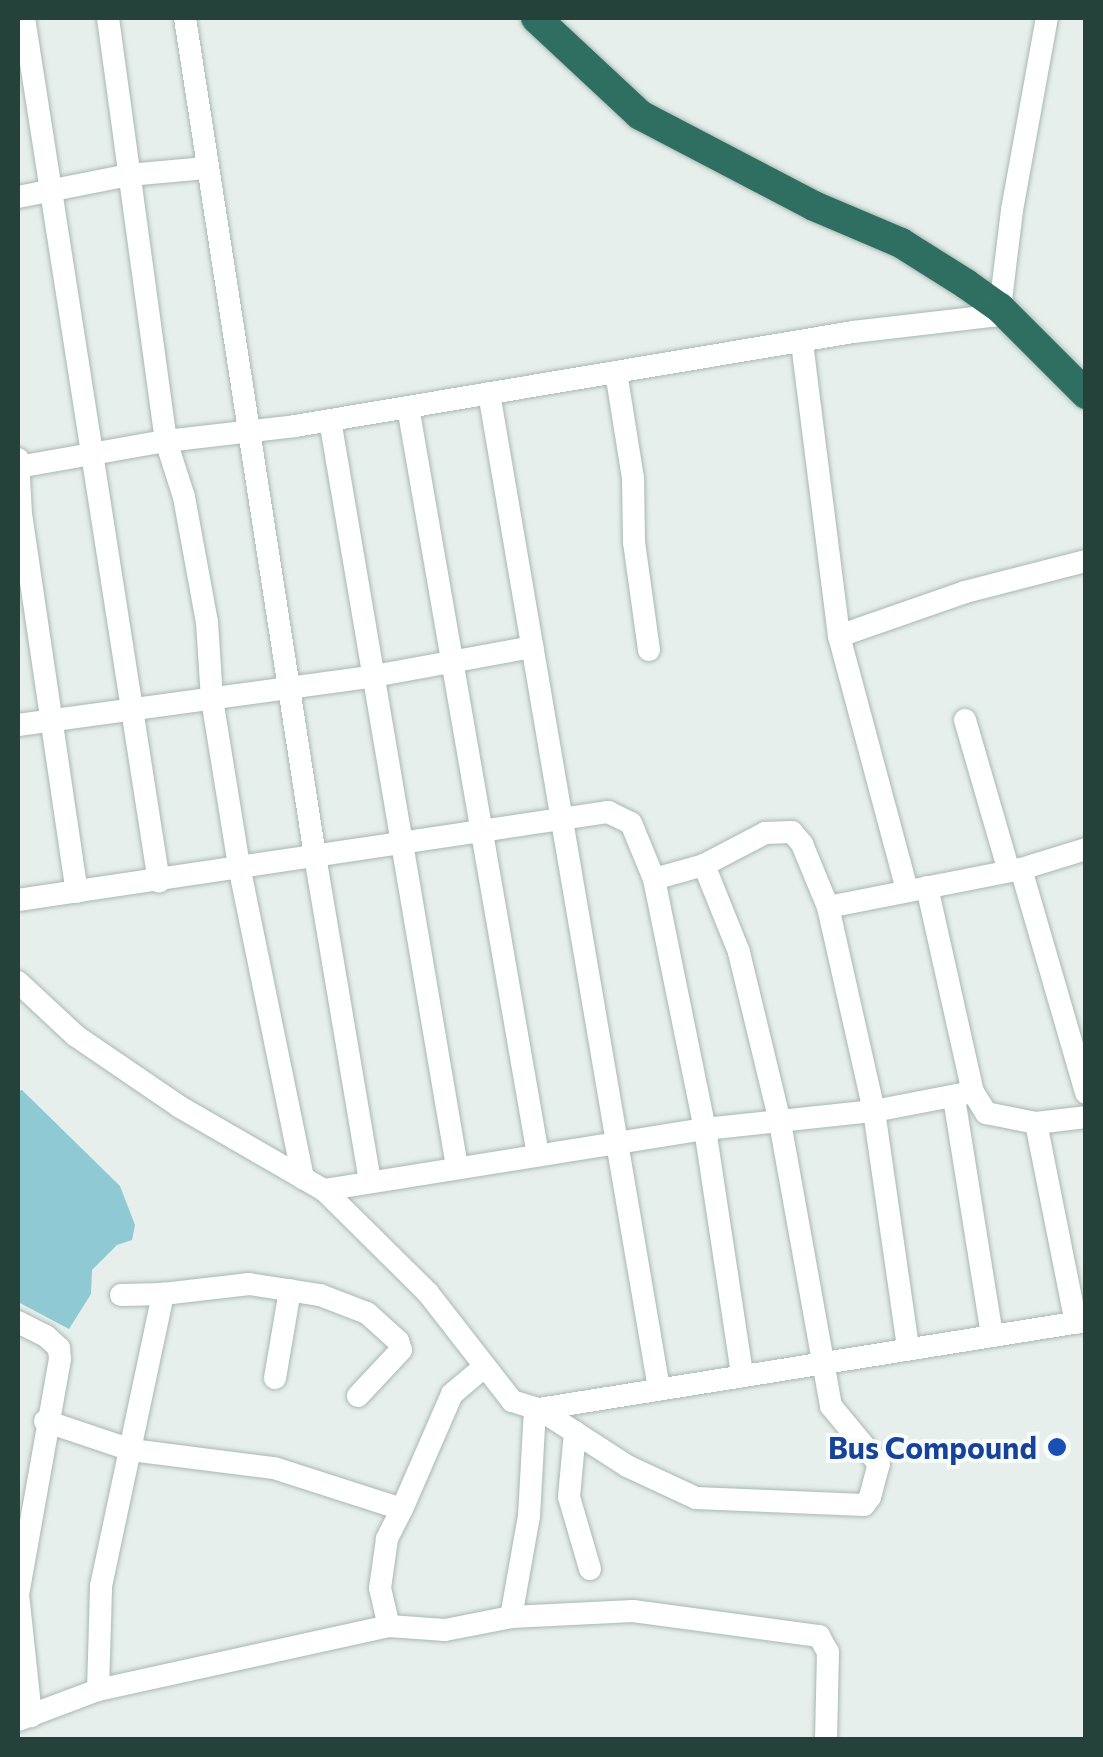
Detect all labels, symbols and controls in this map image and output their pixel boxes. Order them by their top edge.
place label: Bus Compound [828,1429,1037,1465]
marker: Bus Compound [1046,1436,1068,1458]

